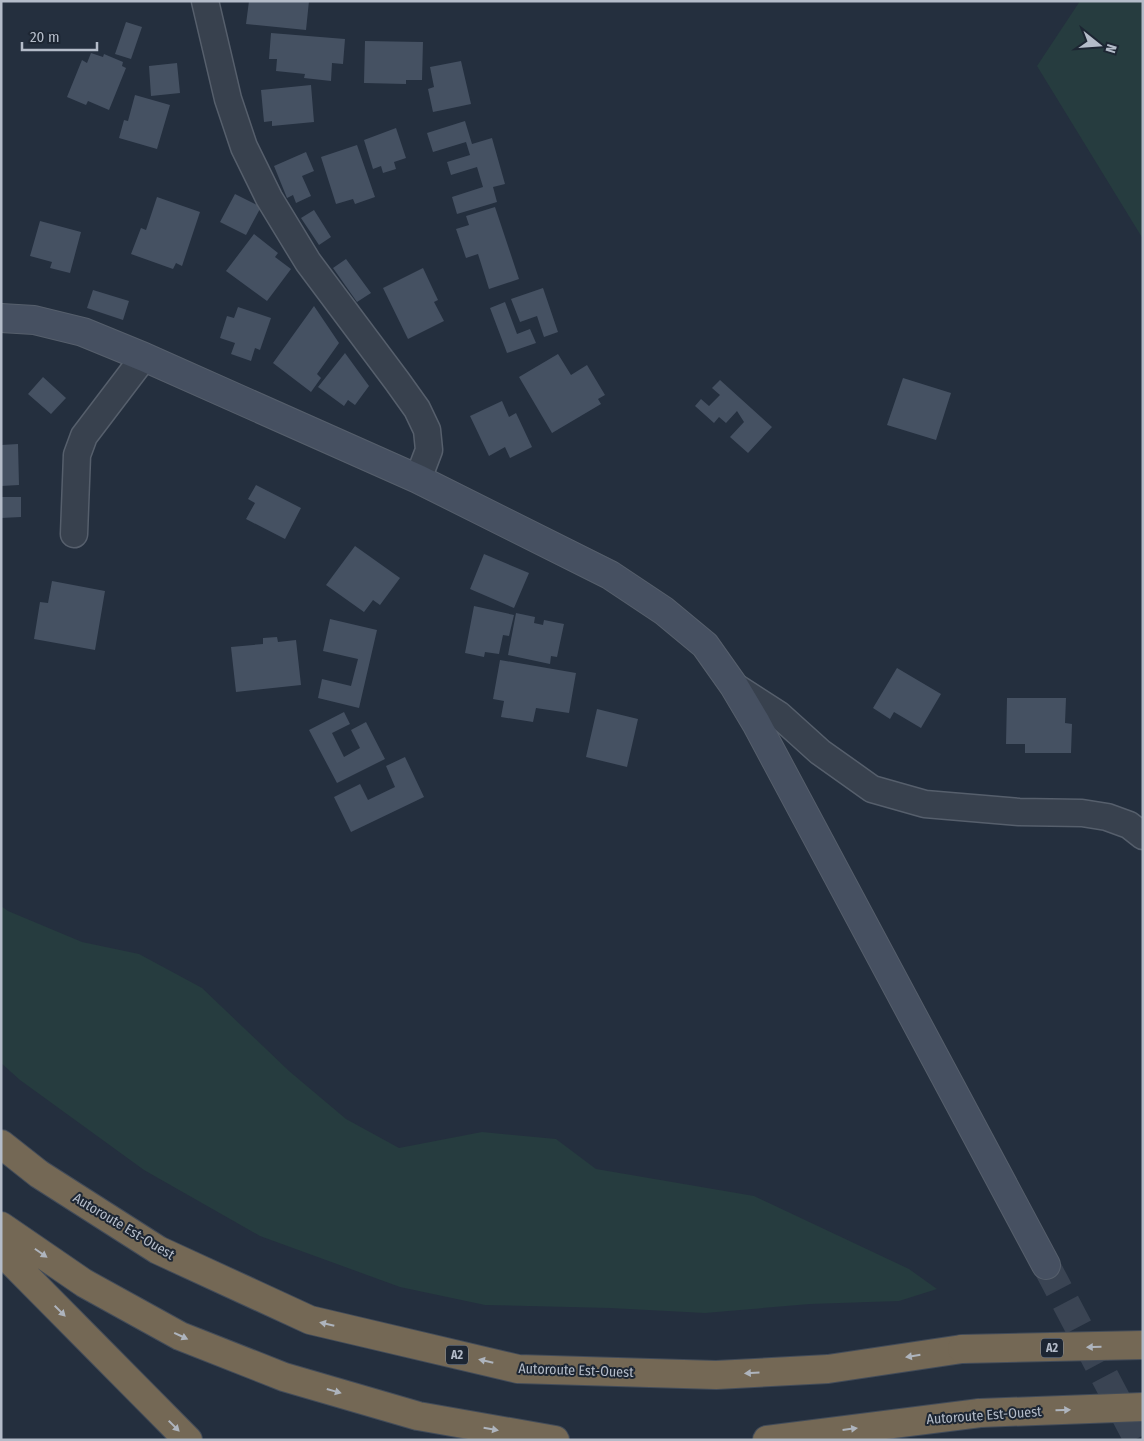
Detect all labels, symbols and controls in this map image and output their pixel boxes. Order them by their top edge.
scale bar [22,20,98,52]
north arrow [1074,20,1124,70]
text: 20 m [30,28,60,46]
text: N [1102,42,1120,55]
street label: Autoroute Est-Ouest [70,1189,178,1264]
one-way arrow [35,1248,48,1258]
one-way arrow [54,1305,66,1317]
one-way arrow [320,1320,335,1328]
one-way arrow [174,1332,188,1340]
road number: A2 [1041,1339,1063,1358]
one-way arrow [1086,1343,1102,1351]
road number: A2 [446,1346,468,1364]
one-way arrow [905,1352,921,1360]
one-way arrow [478,1357,493,1365]
street label: Autoroute Est-Ouest [518,1360,634,1381]
one-way arrow [744,1369,760,1377]
one-way arrow [326,1388,341,1396]
street label: Autoroute Est-Ouest [926,1403,1043,1428]
one-way arrow [1056,1406,1072,1414]
one-way arrow [168,1420,180,1432]
one-way arrow [484,1425,500,1433]
one-way arrow [843,1425,859,1433]

